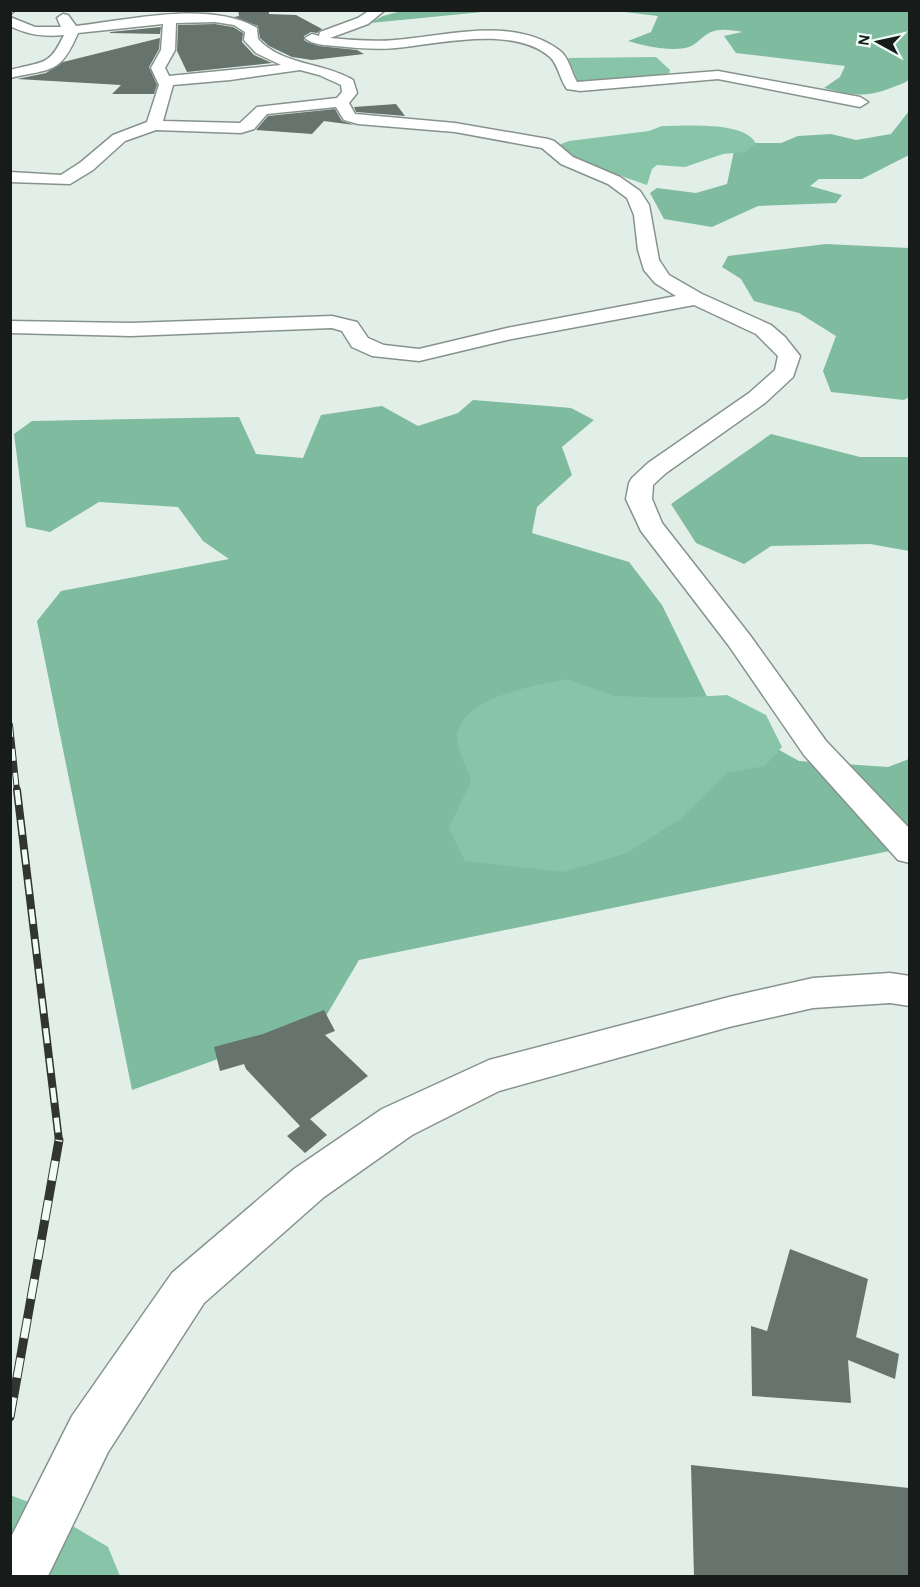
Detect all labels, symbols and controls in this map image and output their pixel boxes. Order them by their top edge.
north arrow [848,12,908,72]
text: N [855,33,873,47]

